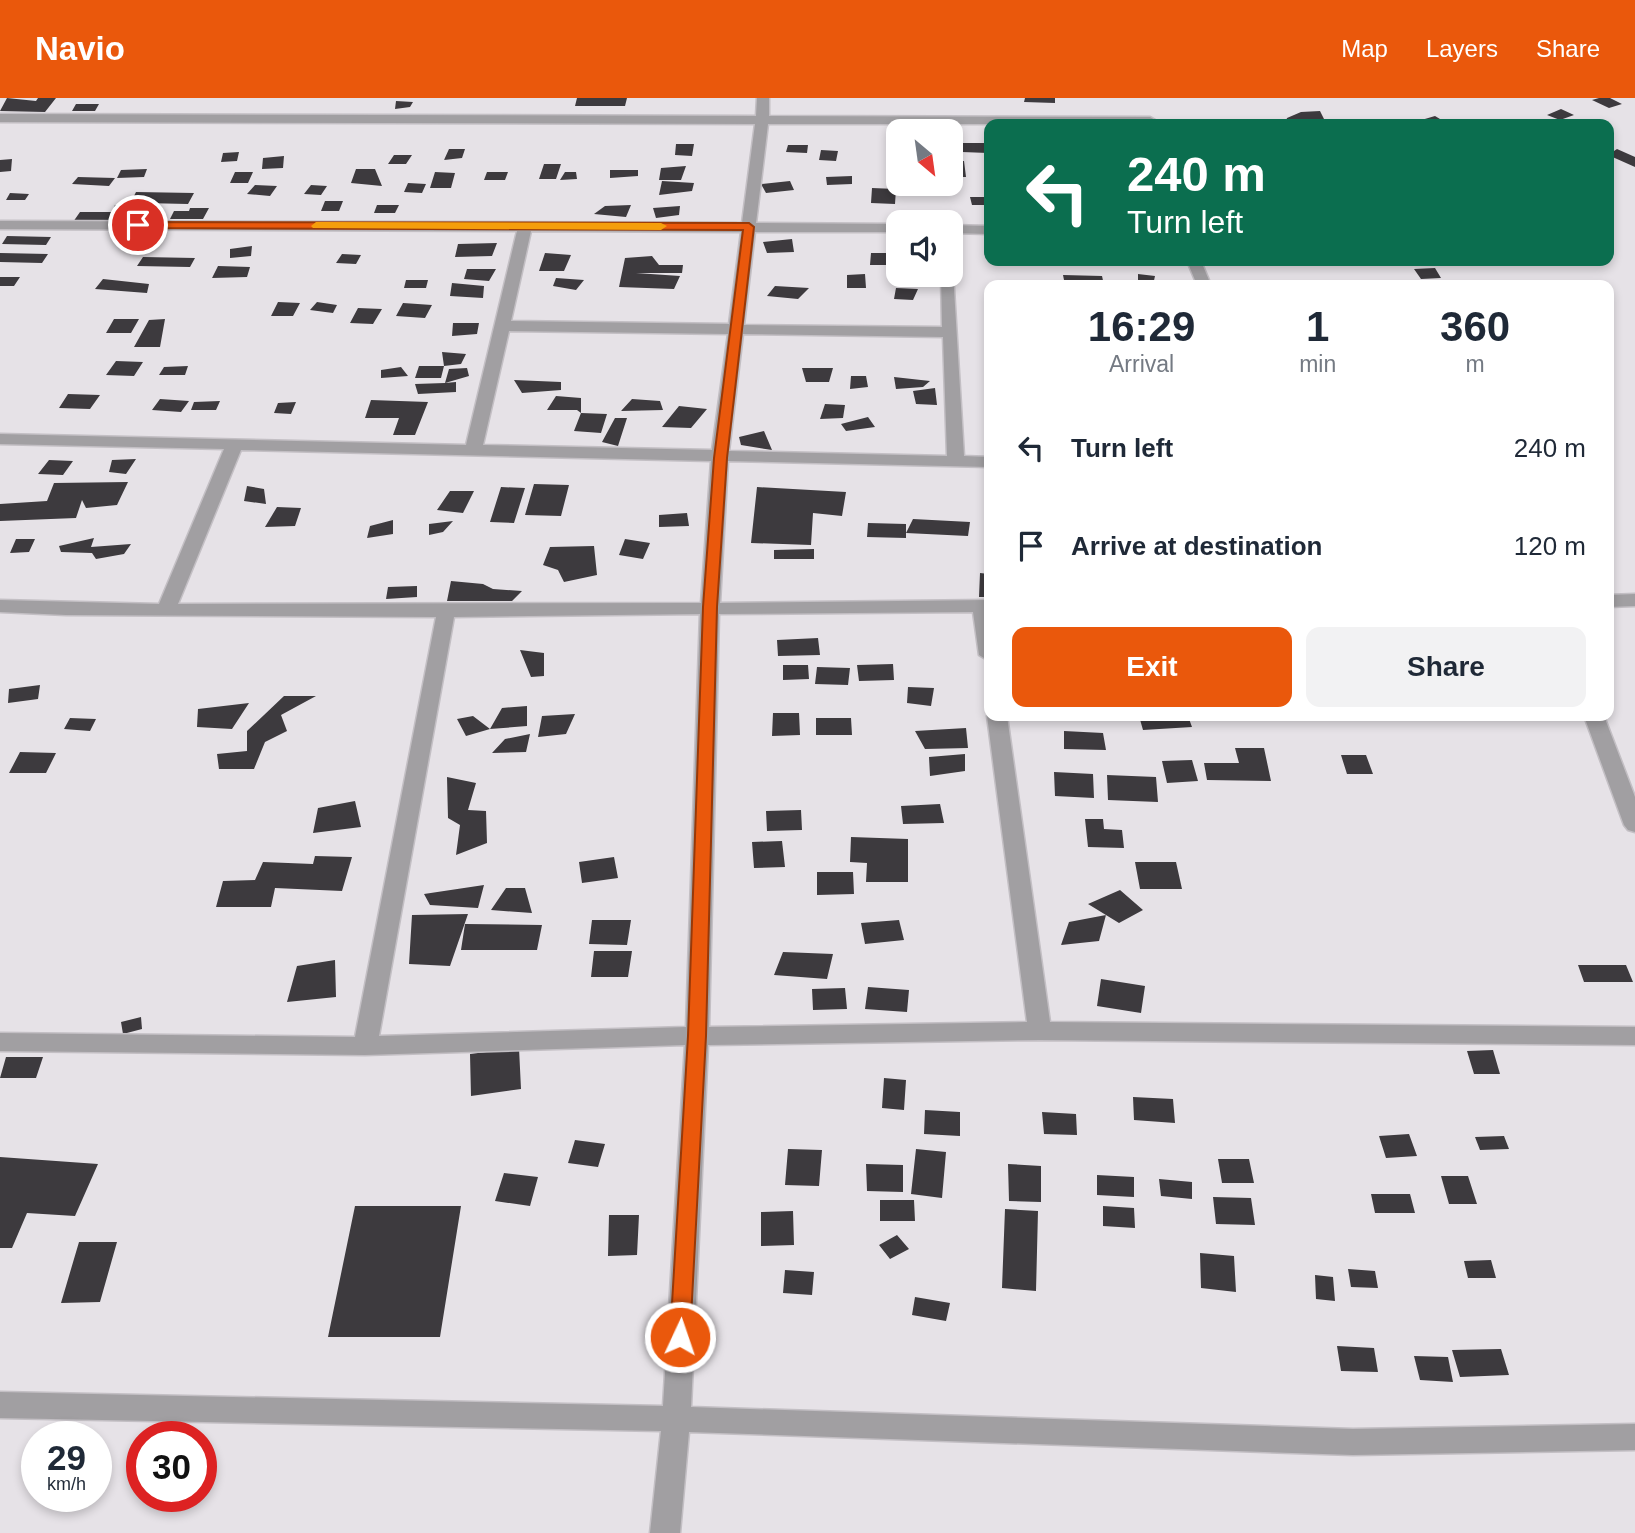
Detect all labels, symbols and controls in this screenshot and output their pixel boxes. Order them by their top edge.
text: Navio [35,30,125,67]
text: Map [1341,35,1388,62]
text: Layers [1426,35,1498,62]
text: Share [1536,35,1600,62]
north arrow [886,119,962,196]
map controls [886,119,963,287]
icon: left [1012,147,1103,238]
text: 240 m [1127,147,1266,201]
pin [108,195,168,255]
text: Turn left [1127,204,1243,240]
icon: arrive [119,206,157,244]
button: sound [886,210,963,287]
text: 16:29 [1088,303,1195,350]
text: 1 [1306,303,1329,350]
text: 360 [1440,303,1510,350]
text: Arrival [1109,351,1174,377]
text: min [1299,351,1336,377]
text: m [1466,351,1485,377]
icon: left [1012,429,1050,467]
text: Turn left [1071,433,1173,463]
text: 240 m [1514,433,1586,463]
icon: arrive [1012,527,1050,565]
text: Arrive at destination [1071,531,1322,561]
text: 120 m [1514,531,1586,561]
button: Exit [1012,627,1292,707]
button: Share [1306,627,1586,707]
position arrow [643,1300,717,1374]
speed limit sign: 30 [126,1421,217,1512]
text: 29 [47,1438,86,1477]
text: km/h [47,1474,86,1494]

